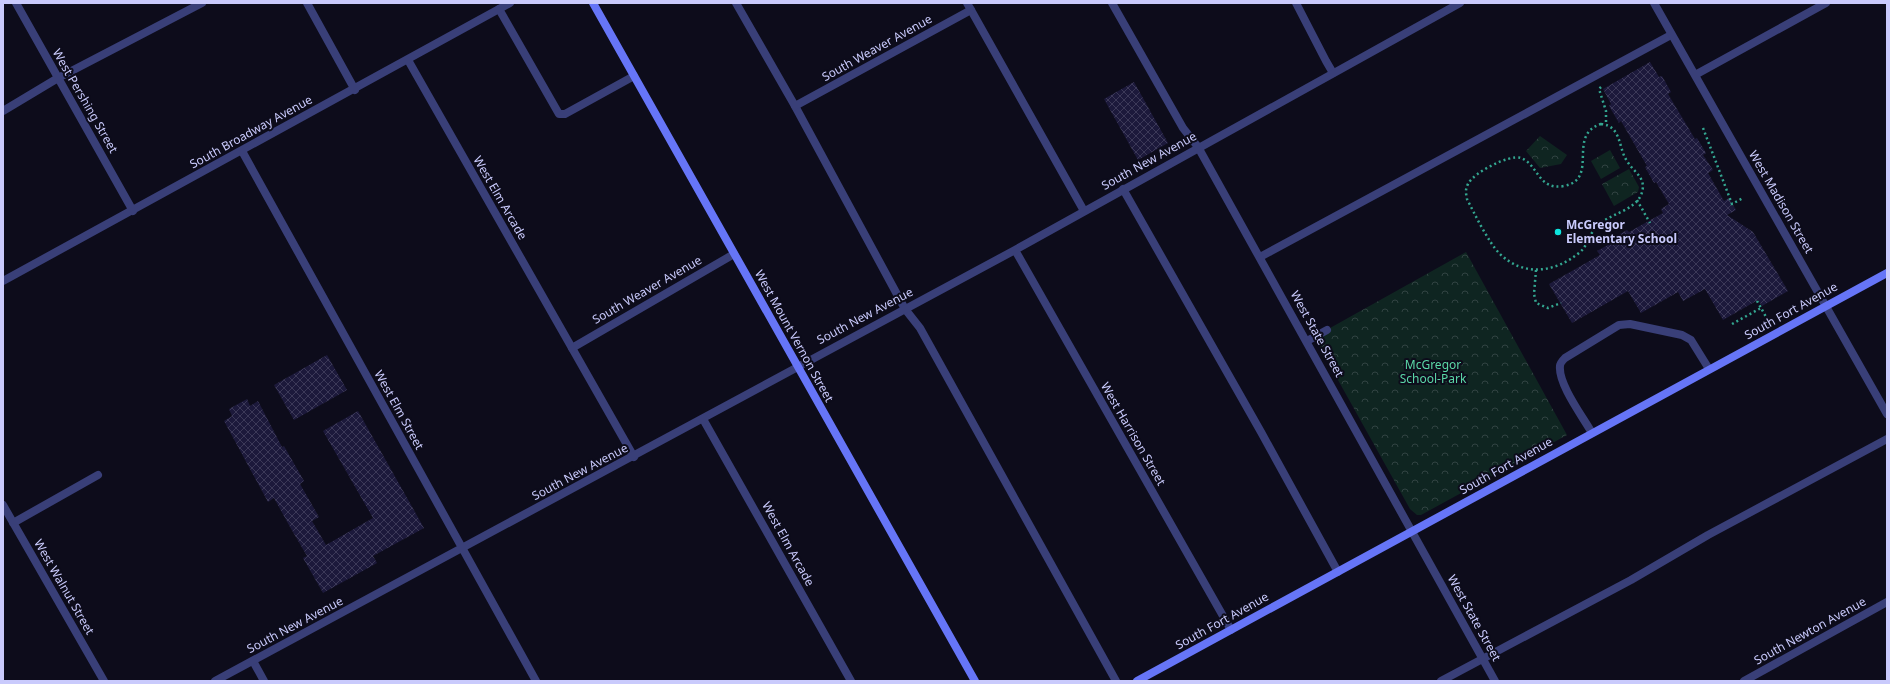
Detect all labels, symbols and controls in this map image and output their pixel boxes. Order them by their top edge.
street label: South Weaver Avenue [819,10,935,85]
street label: West Pershing Street [49,46,123,156]
street label: South Broadway Avenue [186,91,315,172]
street label: South New Avenue [1098,127,1200,194]
street label: West Madison Street [1745,147,1818,257]
street label: West Elm Arcade [470,153,531,243]
place label: McGregor Elementary School [1566,216,1677,247]
marker: McGregor Elementary School [1553,227,1563,237]
street label: South Weaver Avenue [589,251,705,328]
street label: West Mount Vernon Street [751,267,838,405]
street label: South Fort Avenue [1741,278,1841,343]
street label: South New Avenue [814,283,916,348]
street label: West State Street [1287,288,1349,381]
park label: McGregor School-Park [1400,356,1467,387]
street label: West Elm Street [371,367,429,453]
street label: West Harrison Street [1097,379,1170,489]
street label: South Fort Avenue [1456,433,1556,498]
street label: South New Avenue [529,439,631,504]
street label: West Elm Arcade [758,499,819,589]
street label: West Walnut Street [30,536,99,638]
street label: West State Street [1444,572,1506,665]
street label: South Fort Avenue [1172,588,1272,653]
street label: South New Avenue [244,592,346,657]
street label: South Newton Avenue [1751,593,1869,668]

